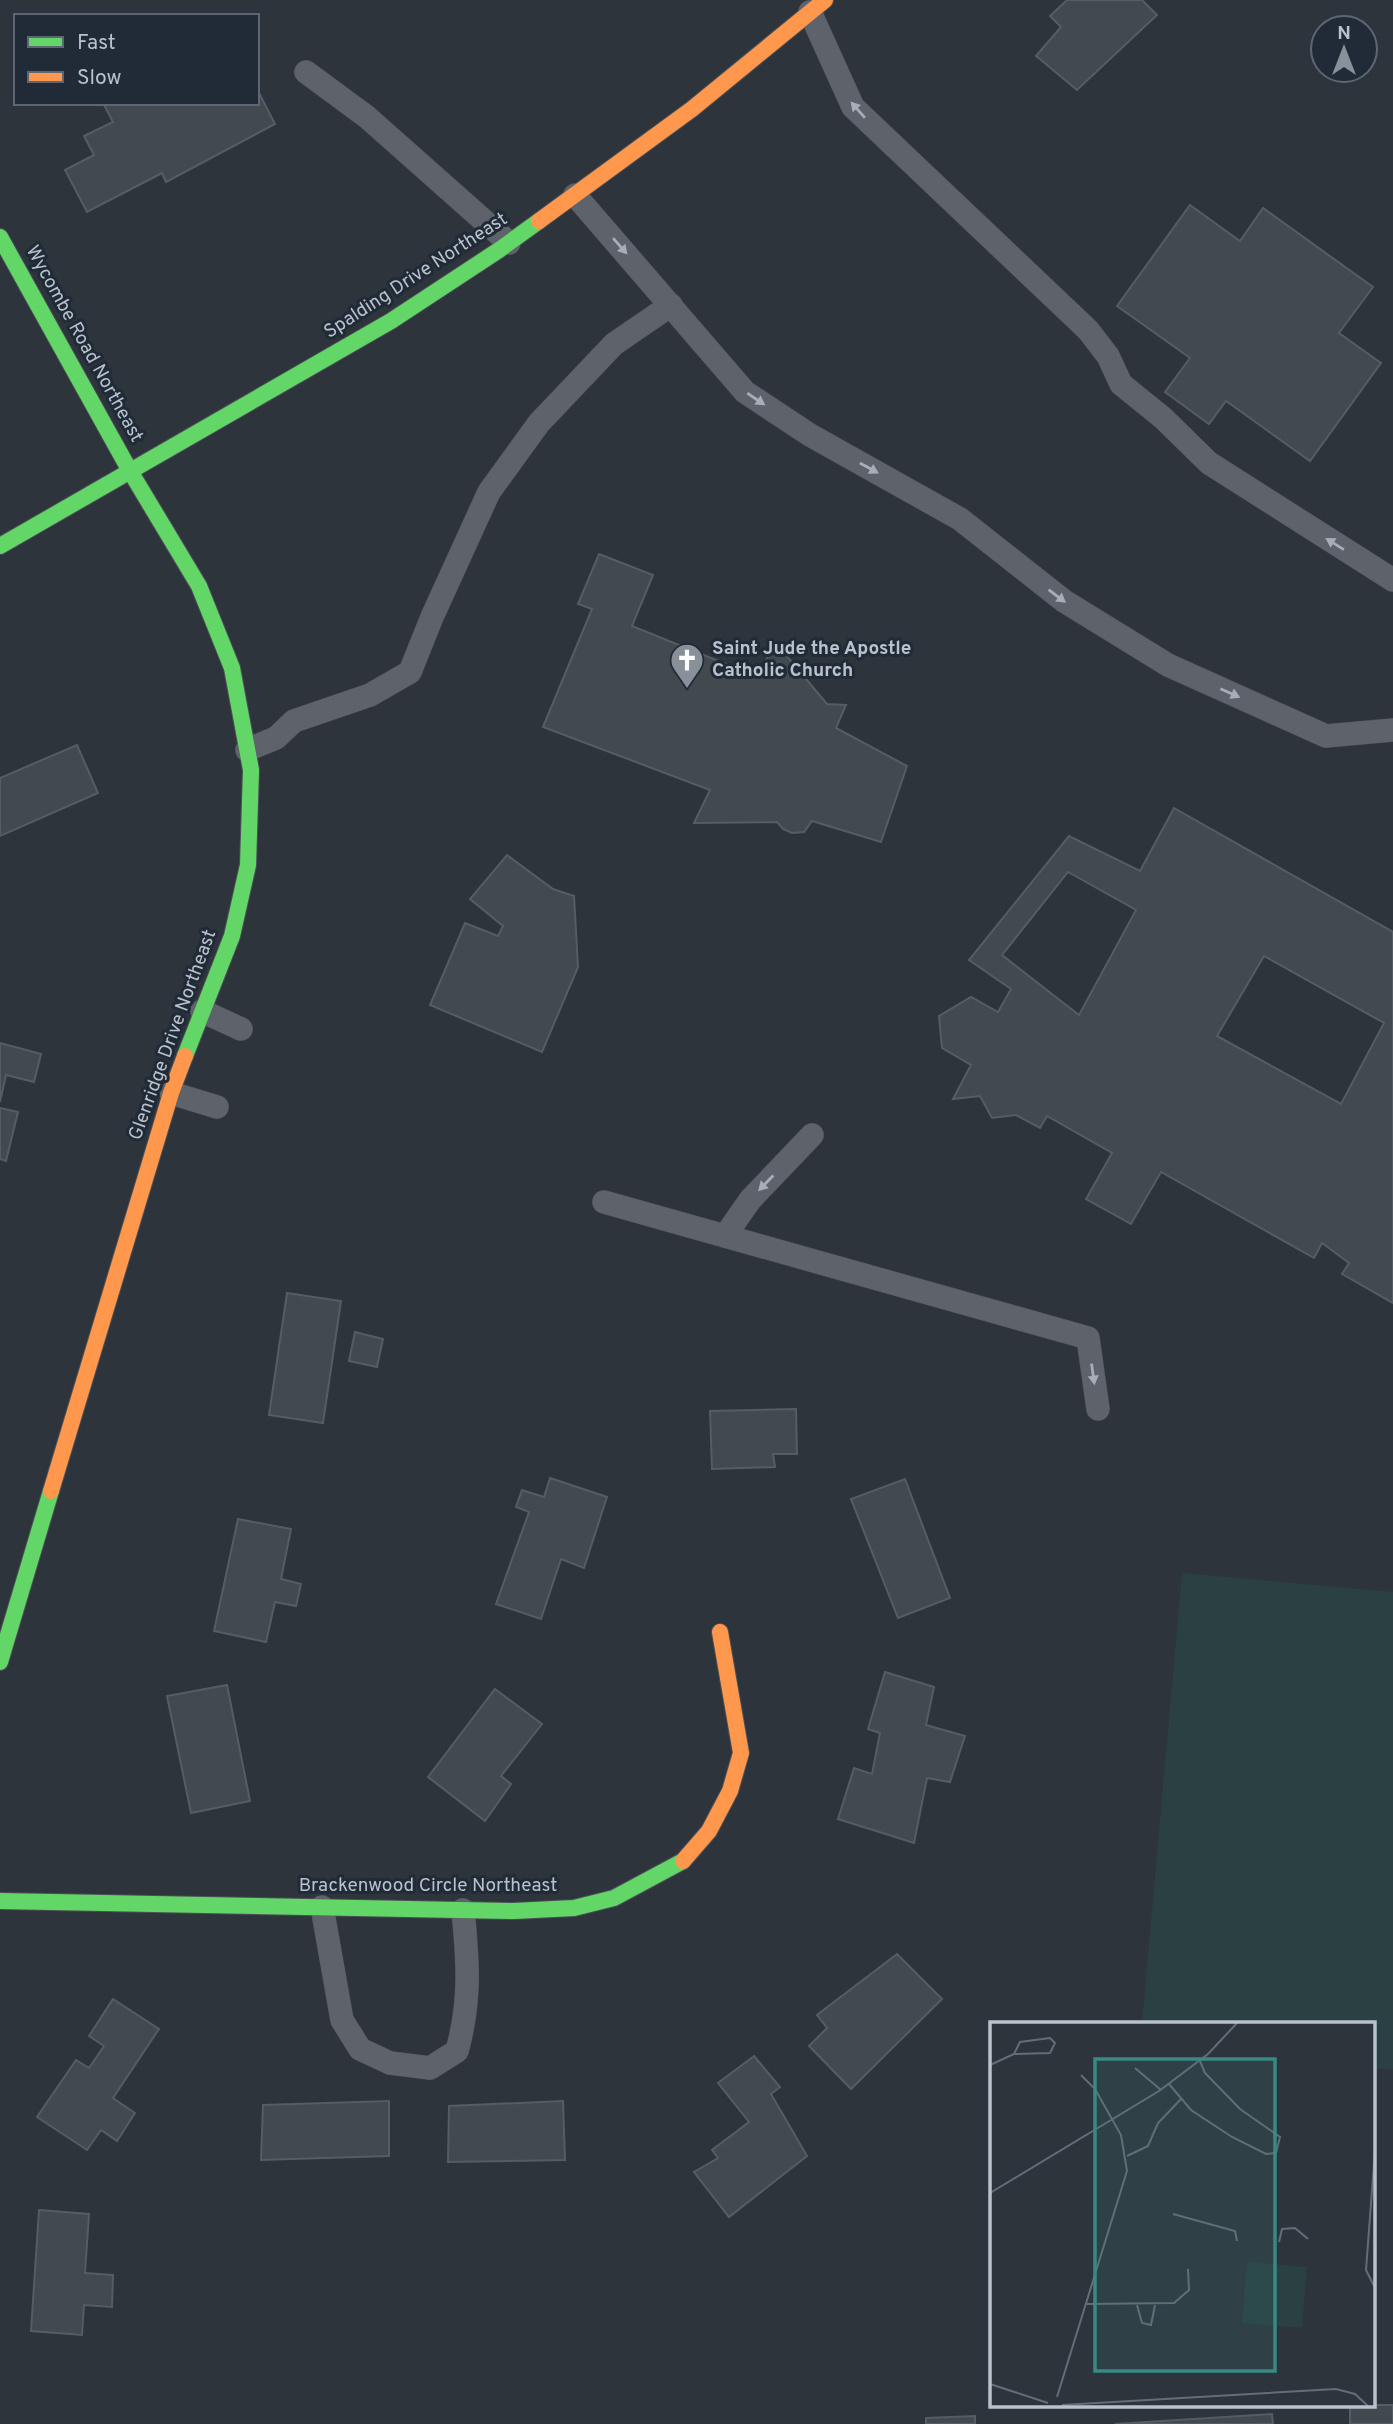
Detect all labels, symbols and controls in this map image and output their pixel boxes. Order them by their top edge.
legend [14,14,259,105]
north arrow [1309,14,1379,84]
text: N [1337,22,1351,46]
text: Fast [77,30,116,57]
text: Slow [77,65,122,92]
one-way arrow [850,101,866,119]
street label: Spalding Drive Northeast [320,208,512,344]
one-way arrow [612,237,628,255]
street label: Wycombe Road Northeast [20,241,148,447]
one-way arrow [747,392,765,406]
one-way arrow [860,462,879,474]
one-way arrow [1326,537,1345,550]
one-way arrow [1048,588,1066,602]
place label: Saint Jude the Apostle Catholic Church [712,637,911,683]
church icon: Saint Jude the Apostle Catholic Church [668,641,706,690]
one-way arrow [1220,688,1241,699]
street label: Glenridge Drive Northeast [124,926,222,1144]
one-way arrow [757,1175,774,1192]
one-way arrow [1088,1363,1099,1385]
street label: Brackenwood Circle Northeast [299,1874,557,1898]
inset map [990,2022,1376,2406]

